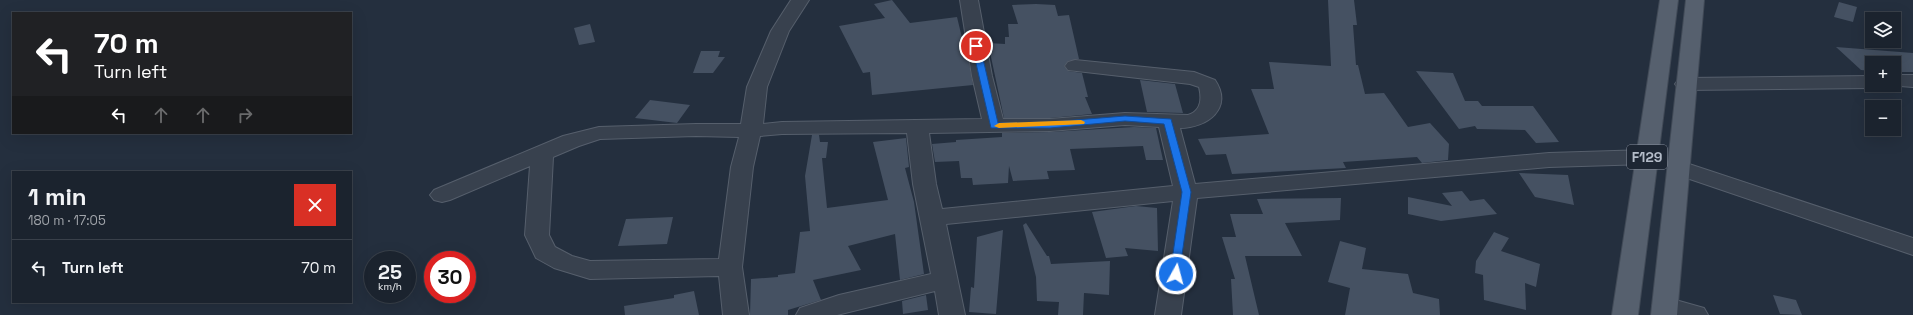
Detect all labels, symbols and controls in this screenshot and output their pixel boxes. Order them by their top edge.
map controls [1865,12,1901,136]
button: layers [1865,12,1901,48]
text: 70 m [94,25,159,61]
icon: left [28,28,80,80]
pin [959,29,993,63]
icon: arrive [965,35,987,57]
button: + [1865,56,1901,92]
text: Turn left [94,60,167,83]
button: − [1865,100,1901,136]
icon: left [108,104,130,126]
icon: ahead [150,104,172,126]
icon: ahead [192,104,214,126]
icon: right [234,104,256,126]
road number: F129 [1627,145,1667,169]
text: 1 min [28,181,87,212]
button: close [294,184,336,226]
text: 180 m · 17:05 [28,212,106,229]
speed limit sign: 30 [424,251,476,303]
position arrow [1155,253,1197,295]
icon: left [28,257,50,279]
text: Turn left [62,258,124,277]
text: 70 m [301,258,336,277]
text: 25 [378,259,402,285]
text: km/h [378,280,402,293]

